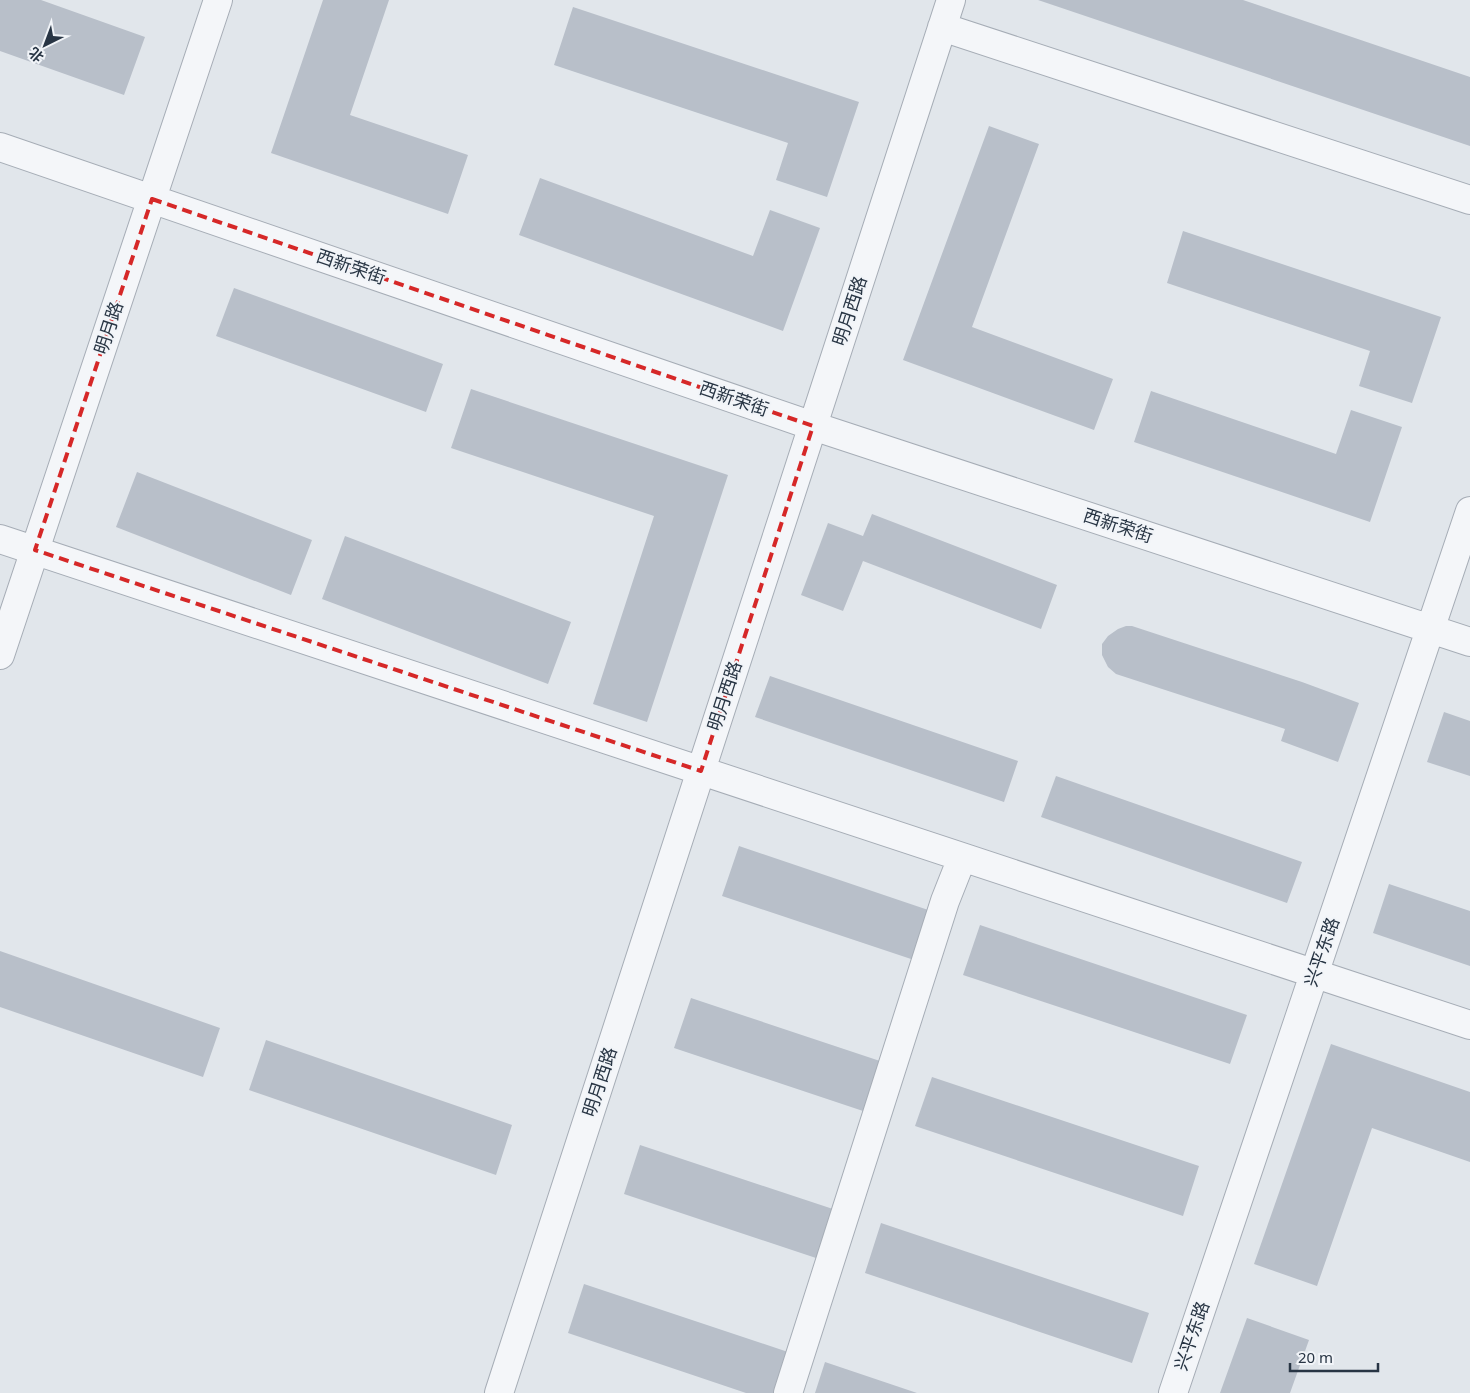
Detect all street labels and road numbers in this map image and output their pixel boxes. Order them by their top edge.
street label: 西新荣街 [313,243,389,289]
street label: 明月西路 [827,273,872,349]
street label: 明月路 [88,298,128,357]
street label: 西新荣街 [696,375,772,421]
street label: 西新荣街 [1080,503,1156,548]
street label: 明月西路 [702,658,747,734]
street label: 兴平东路 [1298,914,1344,990]
street label: 明月西路 [577,1044,622,1120]
street label: 兴平东路 [1168,1298,1214,1374]

